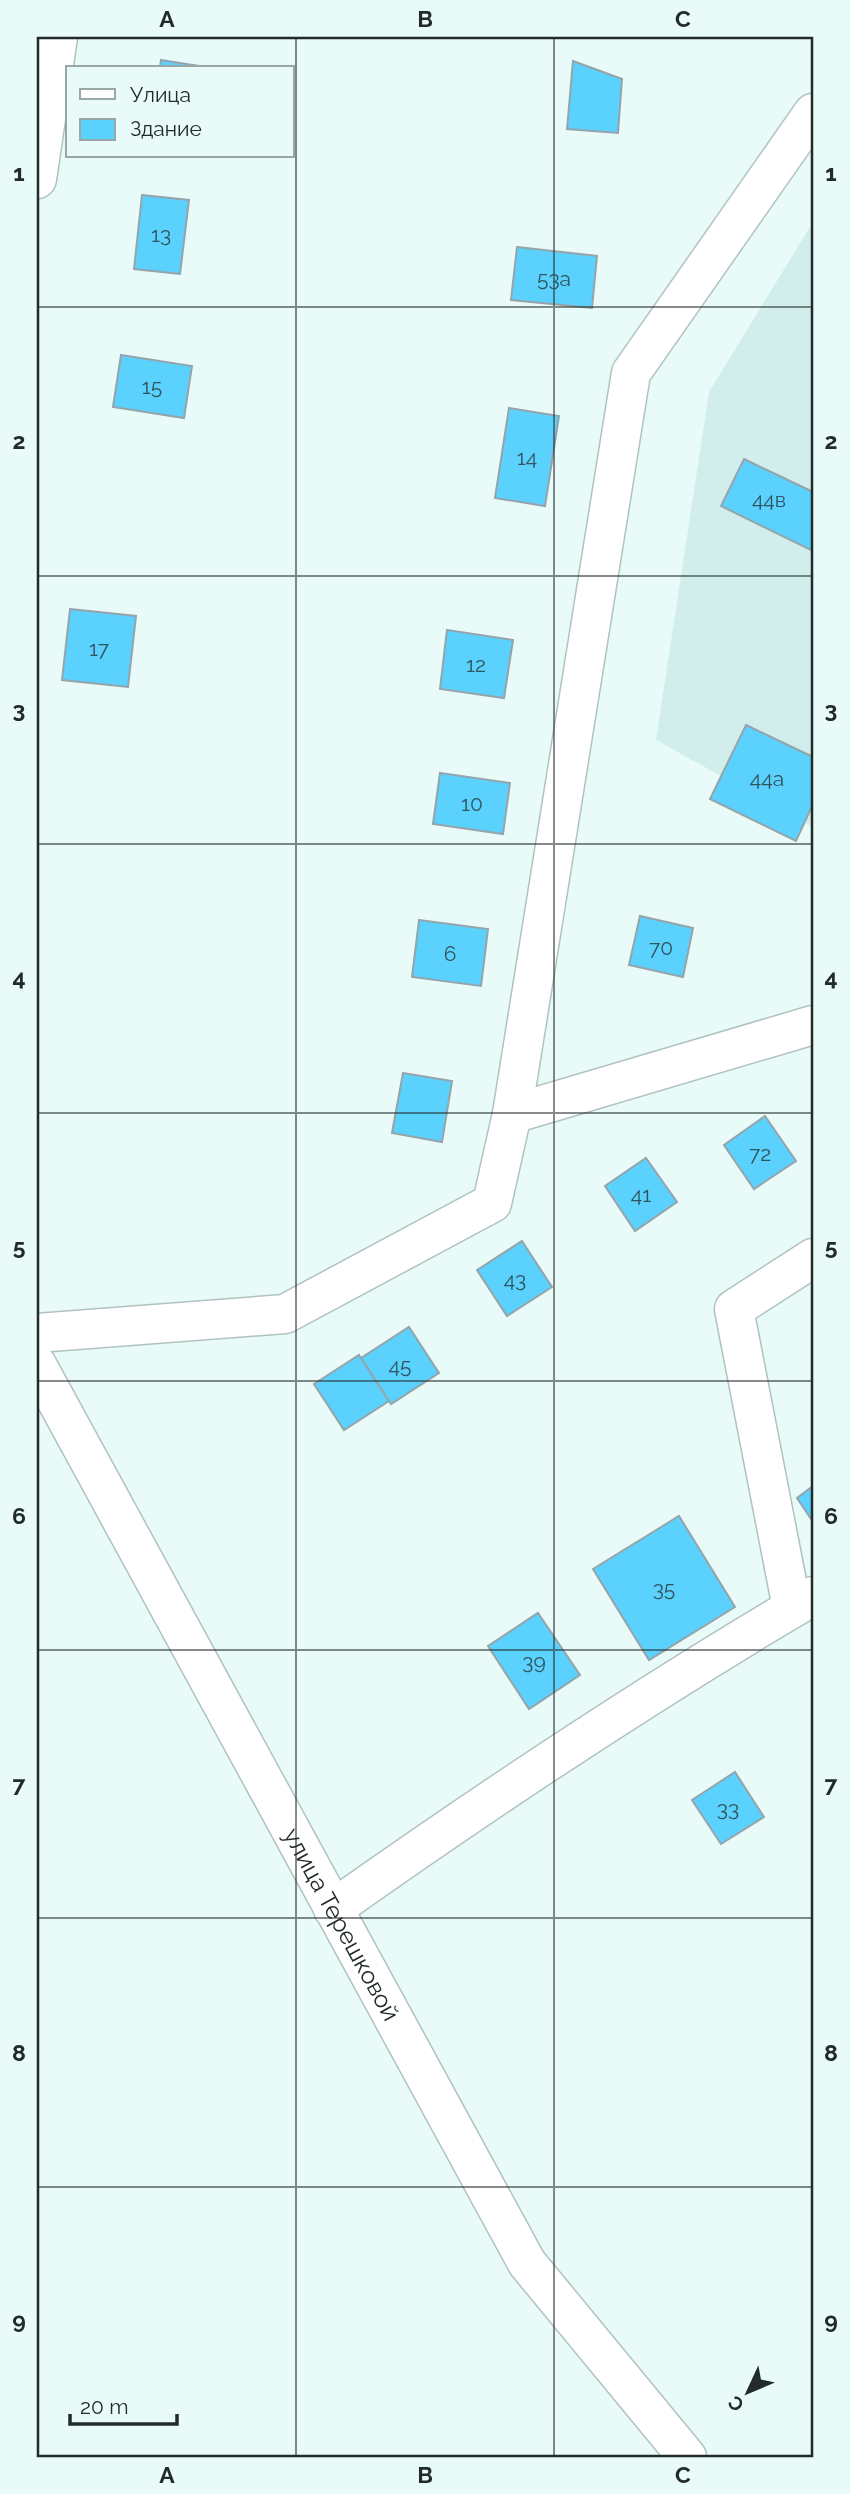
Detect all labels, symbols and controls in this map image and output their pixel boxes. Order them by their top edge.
text: A [159,5,175,32]
text: B [417,5,433,32]
text: C [675,5,691,32]
legend [66,66,294,158]
text: Улица [130,82,191,107]
text: Здание [130,116,202,141]
text: 1 [13,159,25,186]
text: 1 [825,159,837,186]
house number: 13 [151,222,171,247]
house number: 53а [537,266,571,291]
house number: 15 [142,374,162,399]
text: 2 [13,427,25,454]
text: 2 [825,427,837,454]
house number: 14 [517,445,537,470]
house number: 44в [752,487,786,512]
house number: 17 [89,636,110,661]
house number: 12 [466,652,486,677]
text: 3 [13,696,25,723]
text: 3 [825,696,837,723]
house number: 44а [750,766,784,791]
house number: 10 [461,791,483,816]
house number: 70 [649,935,673,960]
house number: 6 [444,941,456,966]
text: 4 [12,964,26,991]
text: 4 [824,964,838,991]
house number: 72 [749,1141,771,1166]
house number: 41 [631,1182,651,1207]
text: 5 [13,1233,26,1260]
text: 5 [825,1233,838,1260]
house number: 43 [504,1267,526,1292]
house number: 45 [389,1353,411,1378]
text: 6 [12,1502,26,1529]
text: 6 [824,1502,838,1529]
house number: 35 [653,1576,675,1601]
house number: 39 [522,1649,546,1674]
text: 7 [13,1770,26,1797]
text: 7 [825,1770,838,1797]
house number: 33 [717,1796,739,1821]
street label: улица Терешковой [278,1823,406,2025]
text: 8 [12,2039,26,2066]
text: 8 [824,2039,838,2066]
text: 9 [12,2307,26,2334]
text: 9 [824,2307,838,2334]
north arrow [714,2358,784,2428]
scale bar [70,2382,177,2426]
text: С [723,2391,748,2416]
text: 20 m [80,2394,128,2419]
text: A [159,2461,175,2488]
text: B [417,2461,433,2488]
text: C [675,2461,691,2488]

